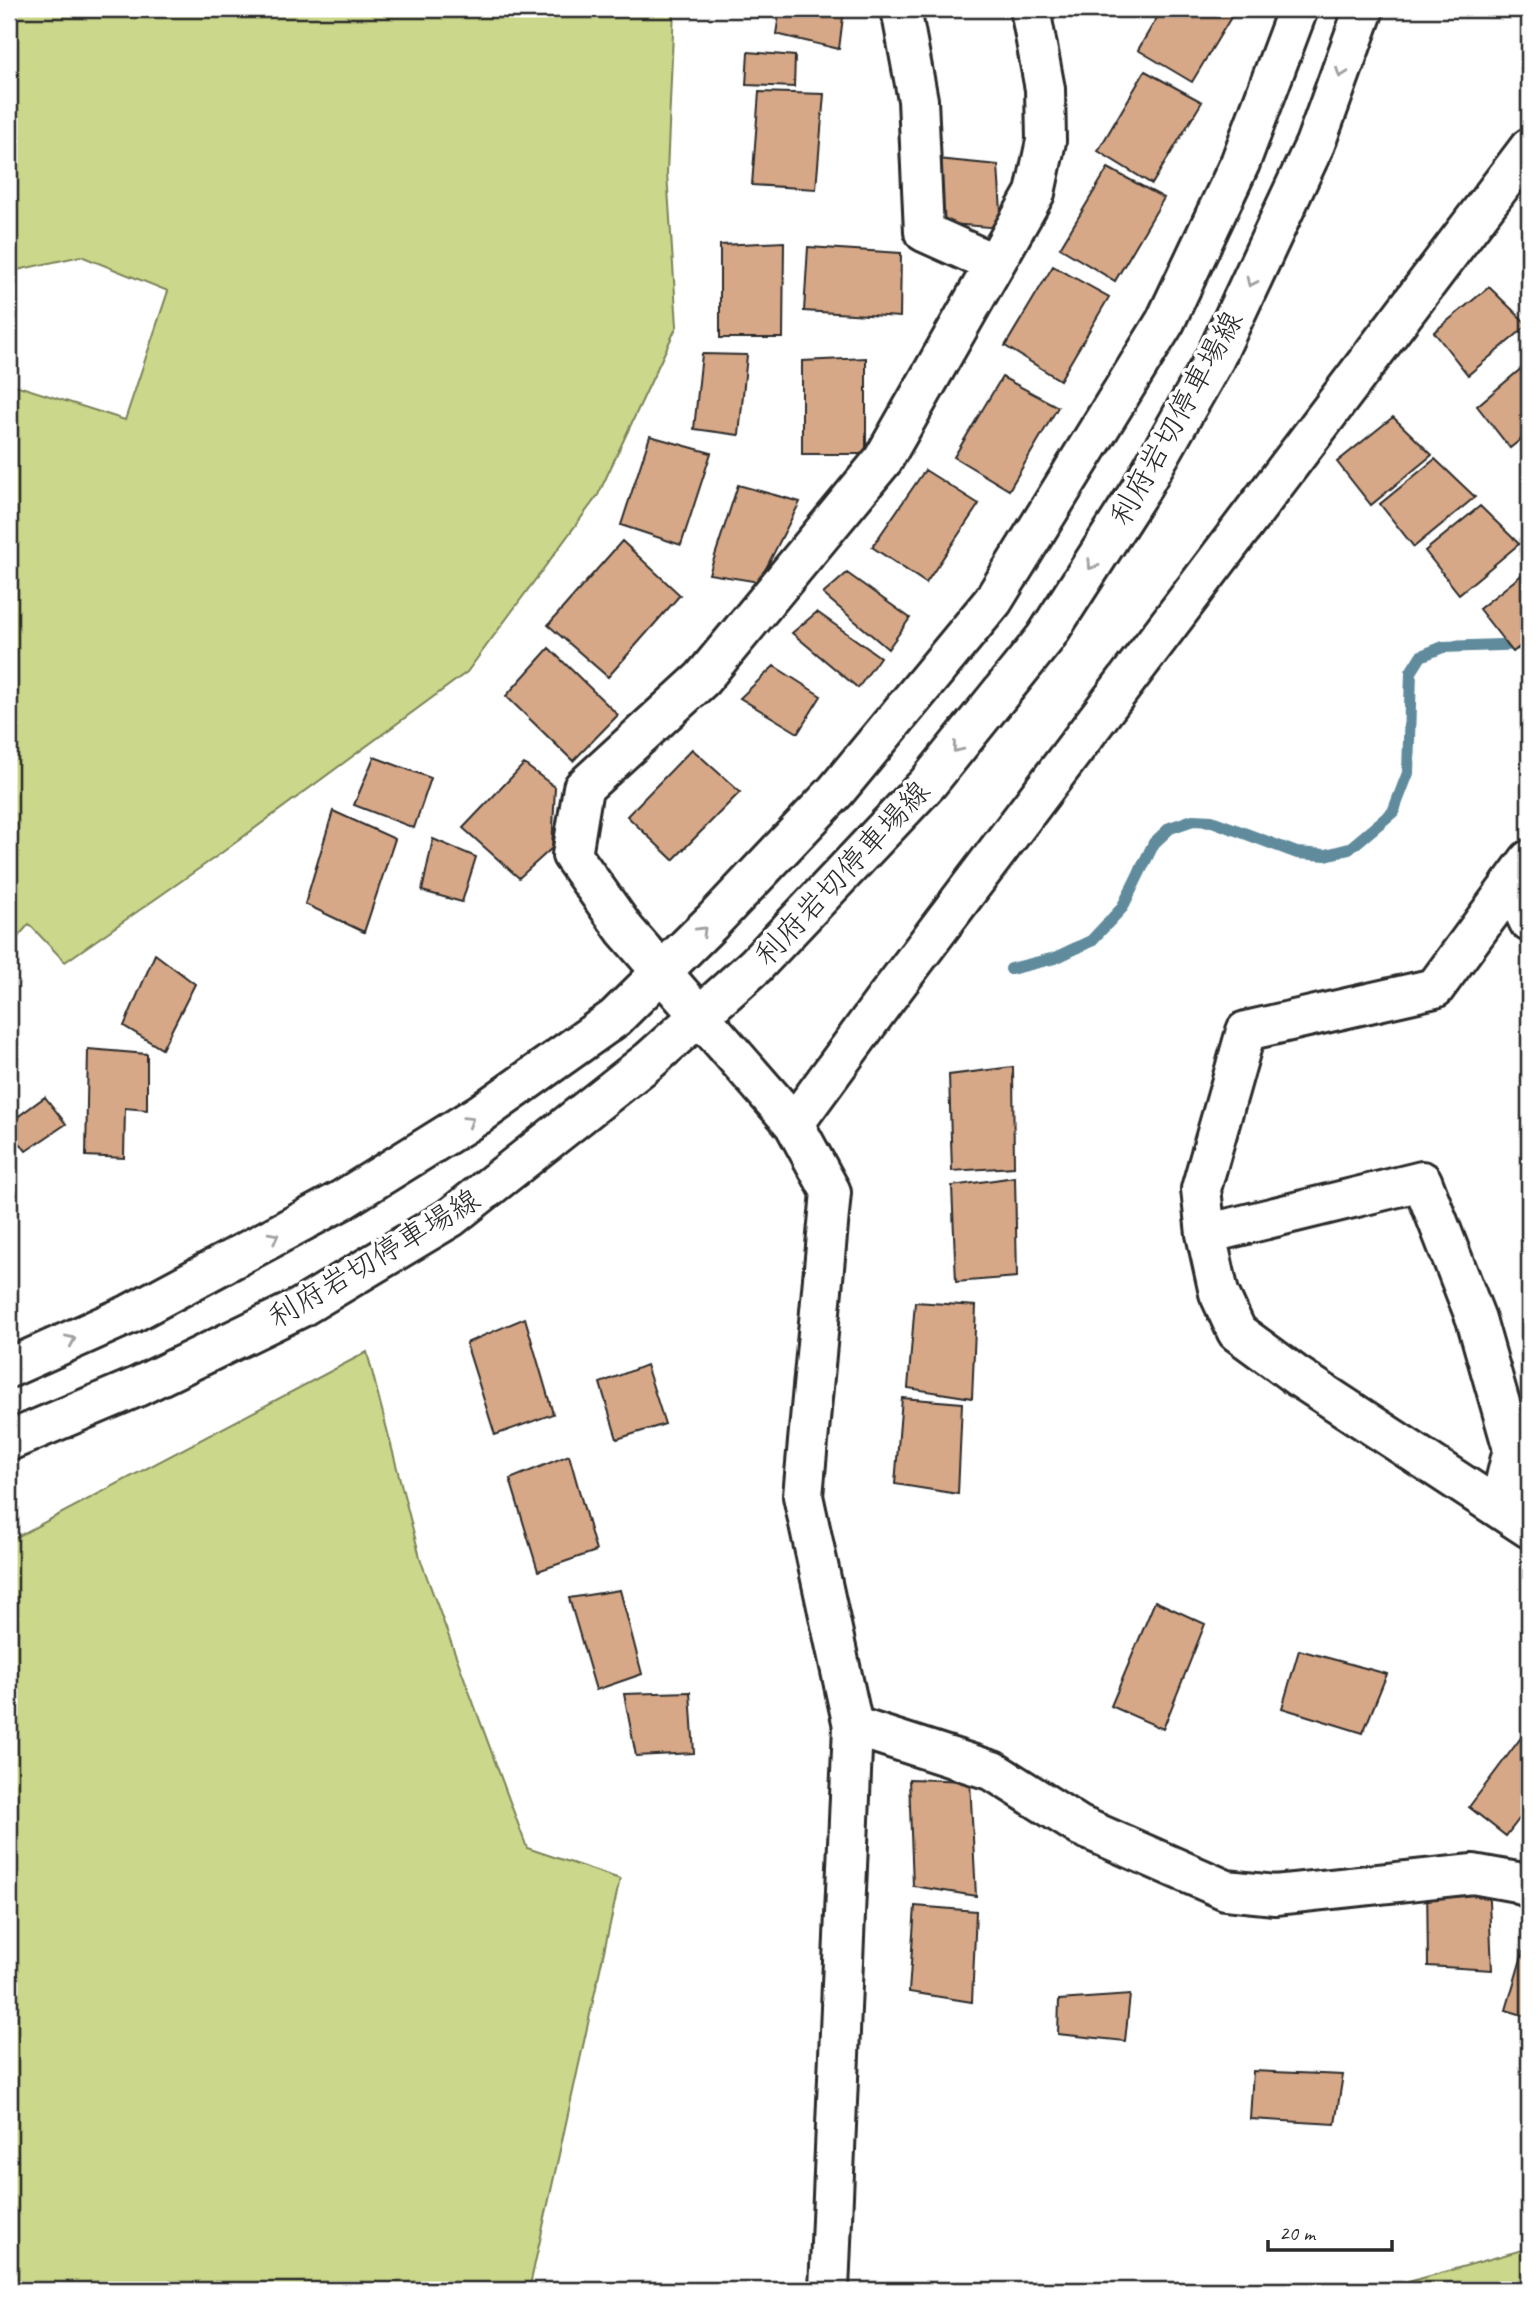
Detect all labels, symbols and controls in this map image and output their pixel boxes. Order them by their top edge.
one-way arrow [1335,66,1349,78]
one-way arrow [1245,275,1259,287]
street label: 利府岩切停車場線 [1101,304,1251,532]
one-way arrow [1087,558,1100,571]
one-way arrow [952,740,965,752]
street label: 利府岩切停車場線 [746,772,938,974]
one-way arrow [694,927,707,940]
one-way arrow [462,1116,475,1129]
street label: 利府岩切停車場線 [261,1180,487,1336]
one-way arrow [267,1232,279,1245]
one-way arrow [64,1334,76,1348]
scale bar [1268,2208,1393,2252]
text: 20 m [1279,2220,1317,2246]

